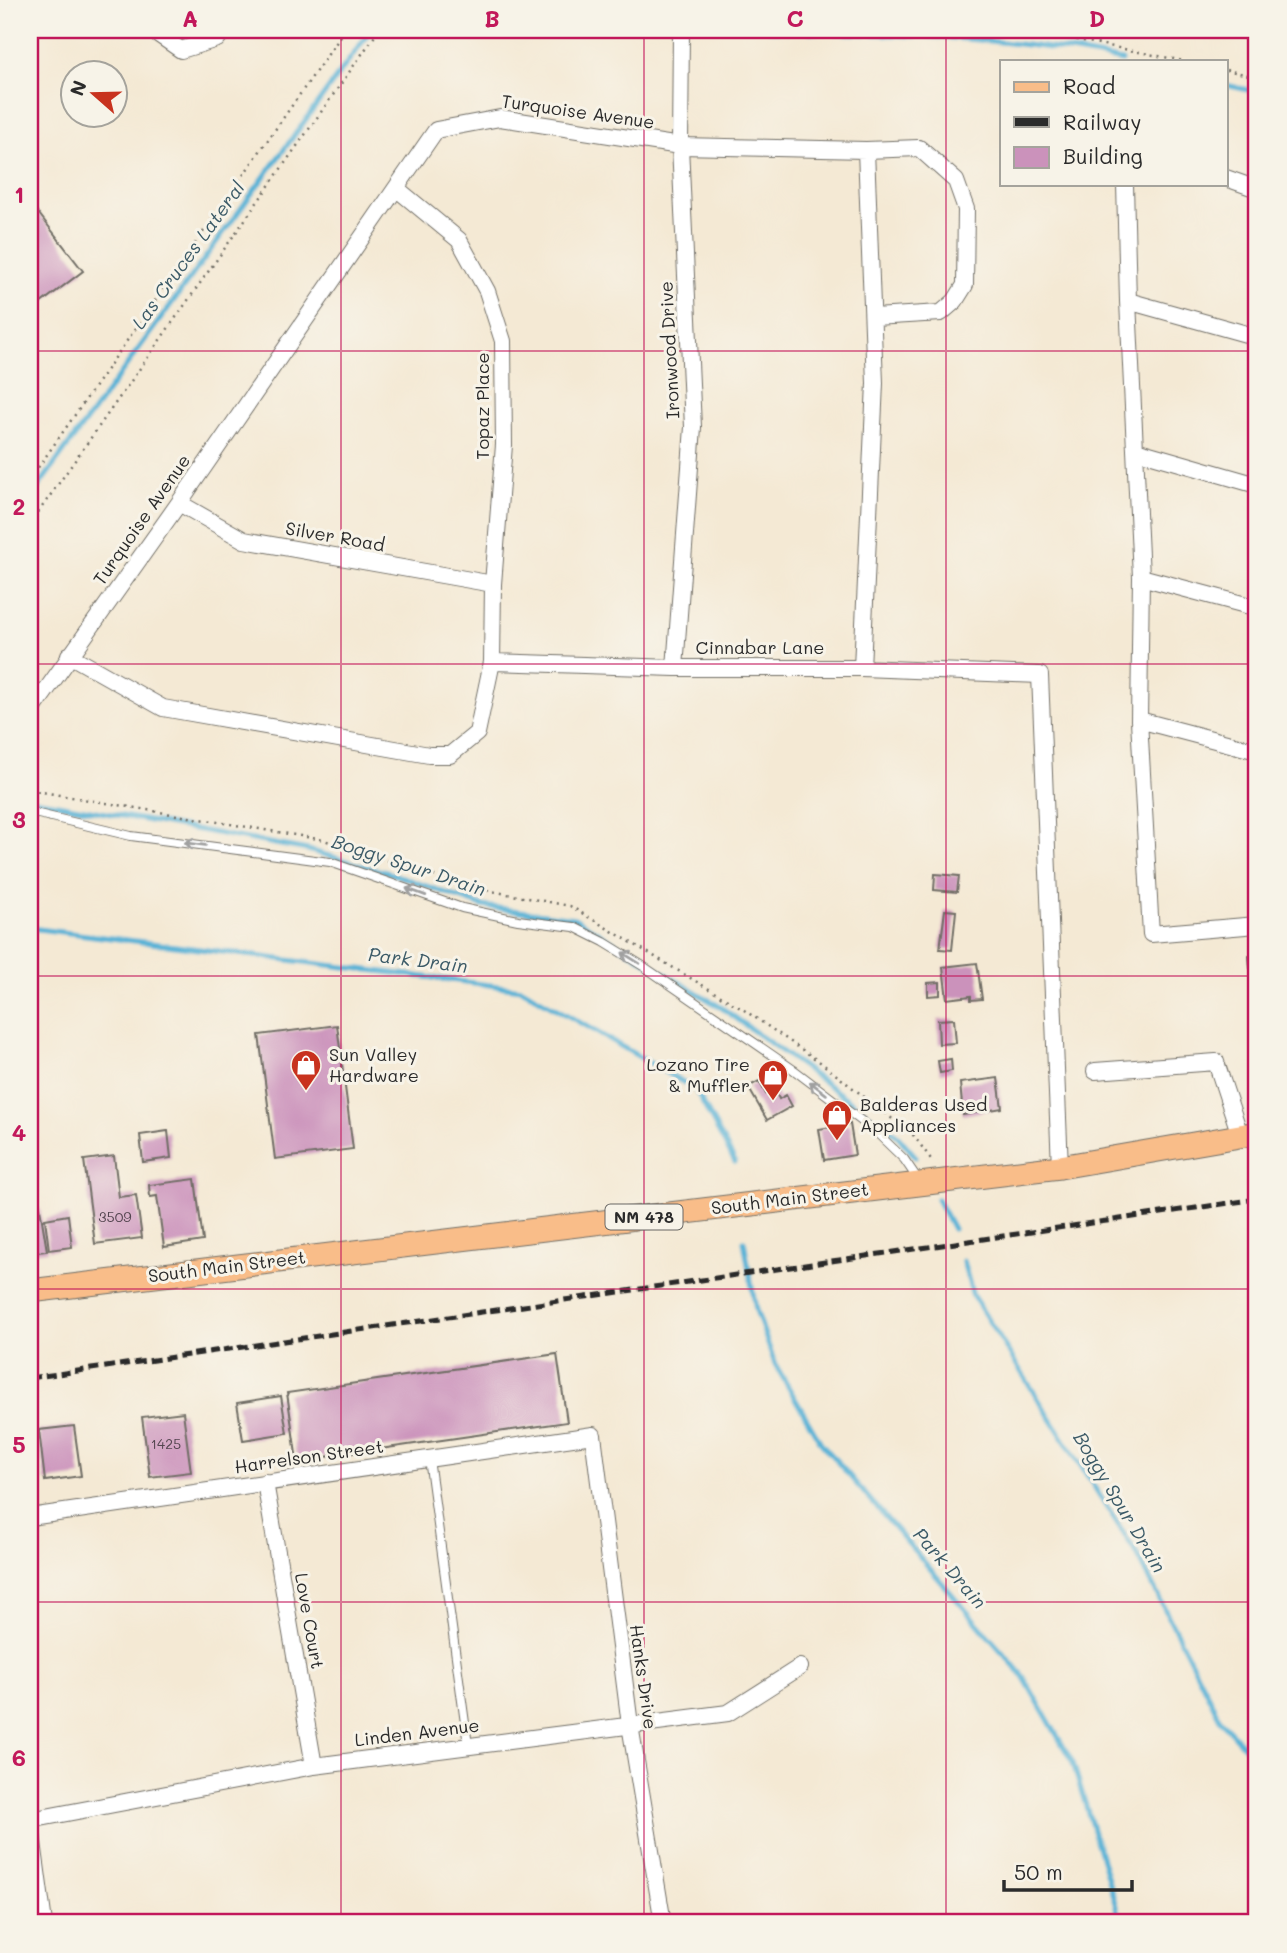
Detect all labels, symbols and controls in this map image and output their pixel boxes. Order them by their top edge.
text: A [182,3,198,33]
text: B [484,3,500,33]
text: C [786,3,804,33]
text: D [1089,3,1105,33]
north arrow [60,60,130,130]
legend [1000,60,1228,186]
text: Road [1063,72,1115,99]
text: N [63,77,92,99]
street label: Turquoise Avenue [500,88,656,134]
text: Railway [1063,108,1142,135]
text: Building [1063,142,1143,169]
water label: Las Cruces Lateral [125,176,250,334]
text: 1 [14,179,24,209]
street label: Ironwood Drive [653,281,685,419]
street label: Topaz Place [470,352,494,460]
street label: Turquoise Avenue [87,449,195,590]
text: 2 [13,491,25,521]
street label: Silver Road [284,515,387,557]
street label: Cinnabar Lane [696,635,824,659]
text: 3 [12,804,26,834]
water label: Boggy Spur Drain [329,828,489,901]
one-way arrow [184,837,207,850]
one-way arrow [405,885,427,898]
water label: Park Drain [367,941,469,978]
one-way arrow [621,951,641,965]
place label: Sun Valley Hardware [329,1042,419,1087]
shop icon: Sun Valley Hardware [289,1048,323,1092]
place label: Lozano Tire & Muffler [647,1052,750,1097]
shop icon: Lozano Tire & Muffler [756,1058,790,1102]
one-way arrow [809,1080,827,1095]
place label: Balderas Used Appliances [860,1092,988,1137]
shop icon: Balderas Used Appliances [820,1098,854,1142]
text: 4 [12,1117,26,1147]
street label: South Main Street [710,1176,870,1220]
road number: NM 478 [606,1204,682,1230]
house number: 3509 [98,1207,132,1226]
street label: South Main Street [147,1244,307,1288]
water label: Boggy Spur Drain [1068,1427,1172,1577]
text: 5 [12,1429,26,1459]
house number: 1425 [151,1434,181,1453]
street label: Harrelson Street [233,1434,385,1478]
water label: Park Drain [908,1522,993,1614]
street label: Love Court [290,1571,330,1671]
street label: Hanks Drive [625,1623,663,1731]
street label: Linden Avenue [353,1712,481,1752]
text: 6 [12,1742,26,1772]
scale bar [1004,1848,1131,1892]
text: 50 m [1014,1858,1063,1885]

